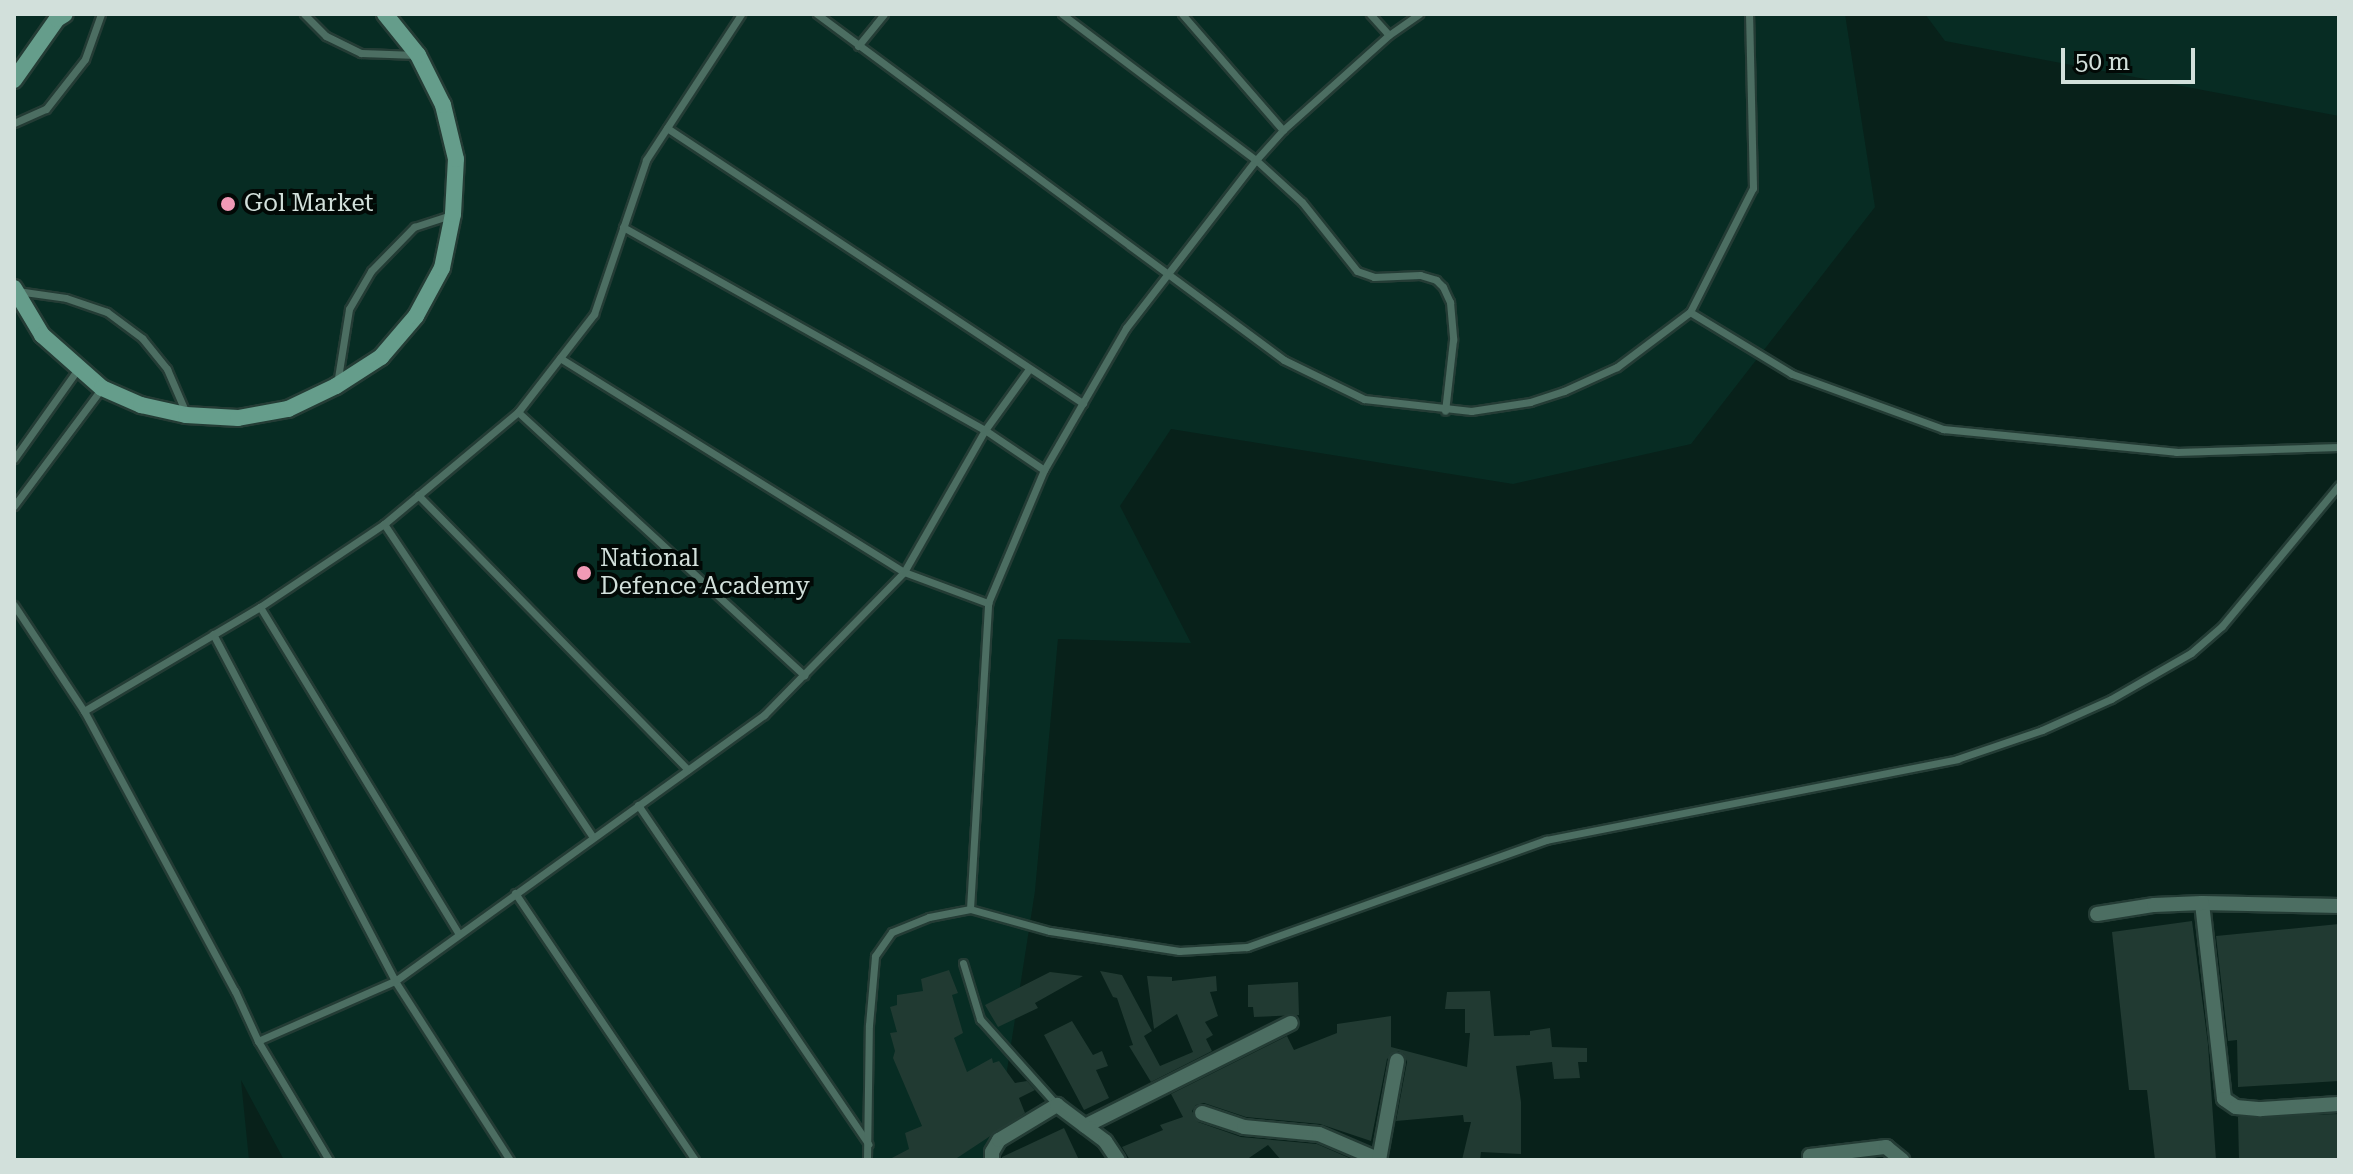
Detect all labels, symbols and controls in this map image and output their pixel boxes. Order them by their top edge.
scale bar [2065,32,2199,82]
text: 50 m [2075,48,2130,76]
place label: Gol Market [244,190,374,218]
marker: Gol Market [219,195,237,213]
place label: National Defence Academy [600,545,810,601]
marker: National Defence Academy [575,564,593,582]

